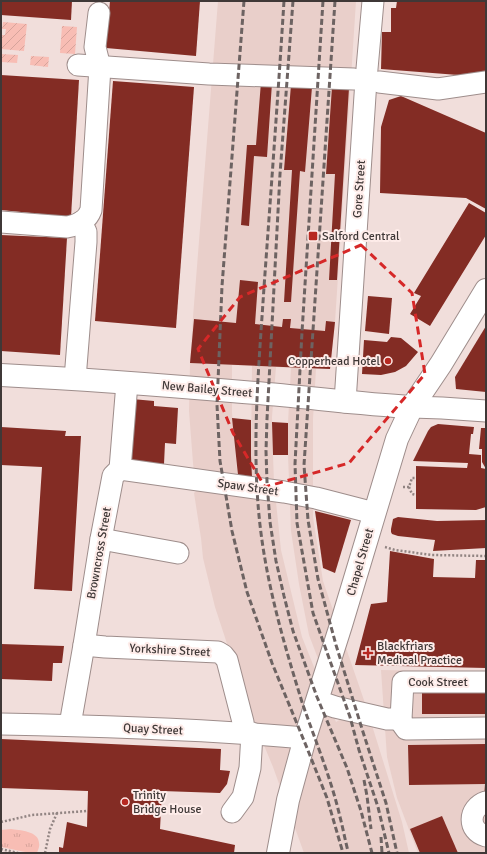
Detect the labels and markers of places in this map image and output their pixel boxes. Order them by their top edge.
place label: Salford Central [322,229,400,244]
marker: Salford Central [307,230,319,242]
place label: Copperhead Hotel [288,354,380,369]
marker: Copperhead Hotel [383,356,393,366]
place label: Blackfriars Medical Practice [377,639,462,668]
marker: Blackfriars Medical Practice [362,647,374,659]
place label: Trinity Bridge House [133,788,201,817]
marker: Trinity Bridge House [120,797,130,807]

